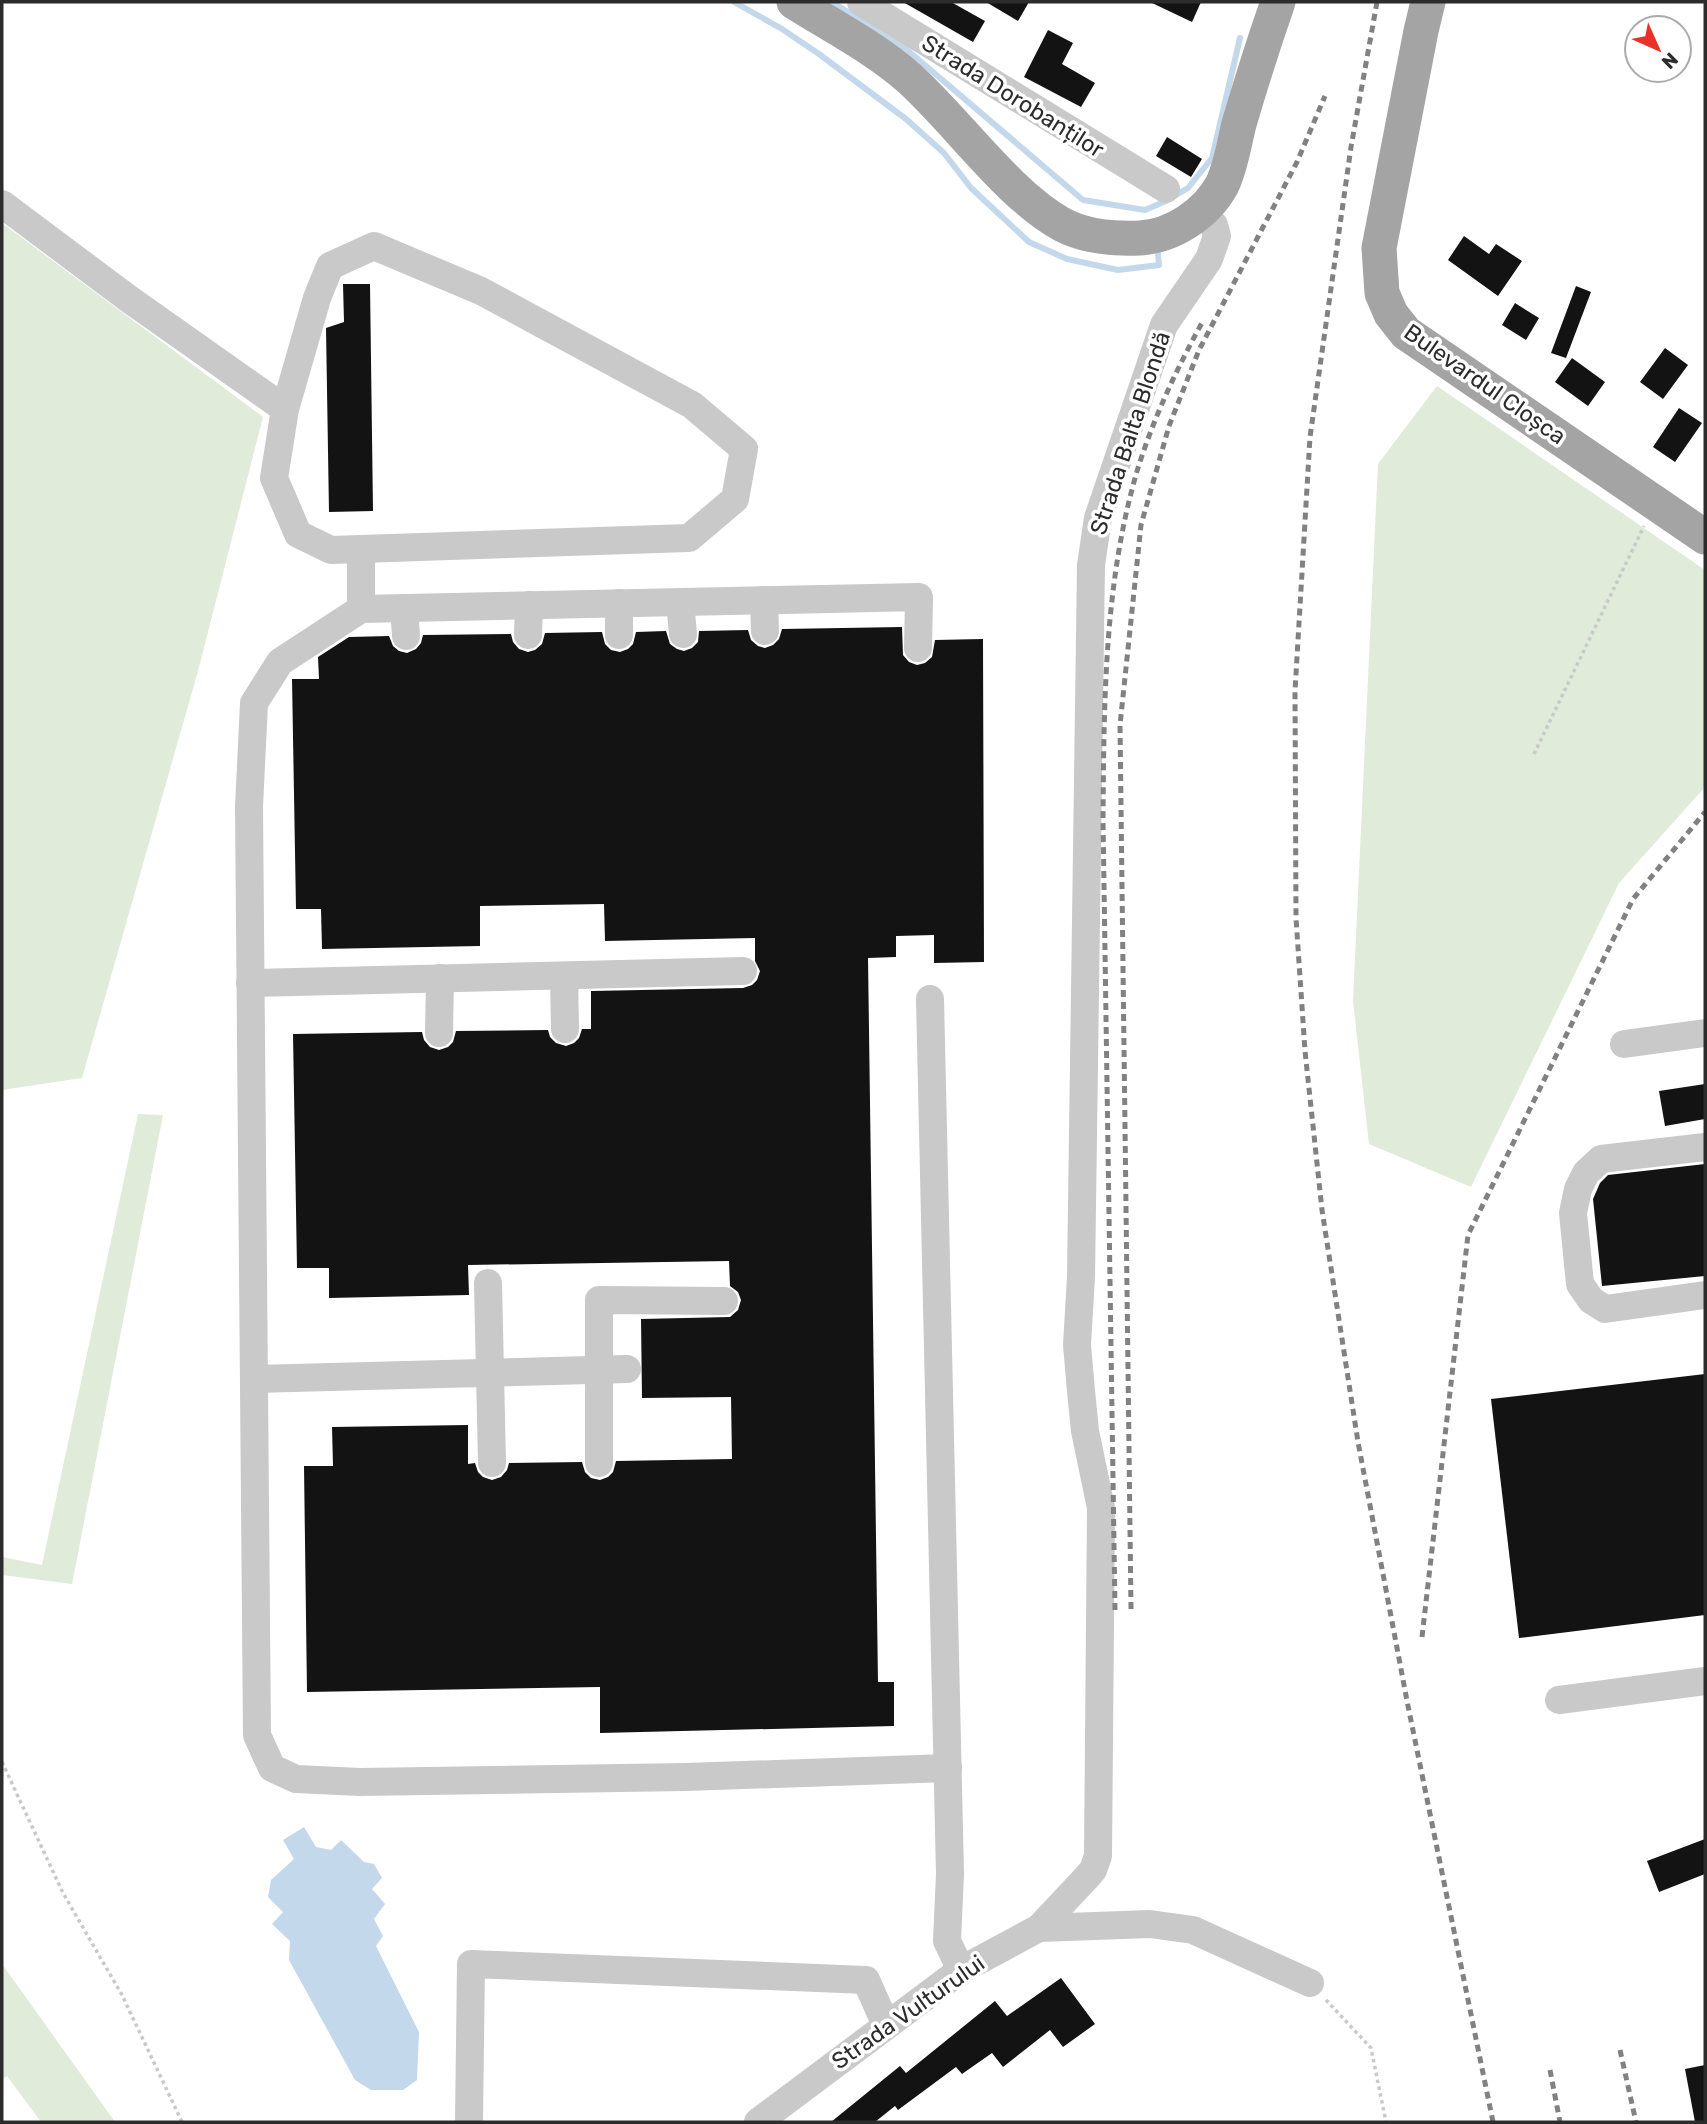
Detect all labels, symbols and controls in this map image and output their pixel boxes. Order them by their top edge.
north arrow [1623,14,1693,84]
street label: Strada Dorobanților [917,29,1110,164]
text: N [1657,48,1683,74]
street label: Bulevardul Cloșca [1399,318,1571,450]
street label: Strada Balta Blondă [1084,328,1176,538]
street label: Strada Vulturului [826,1949,990,2075]

